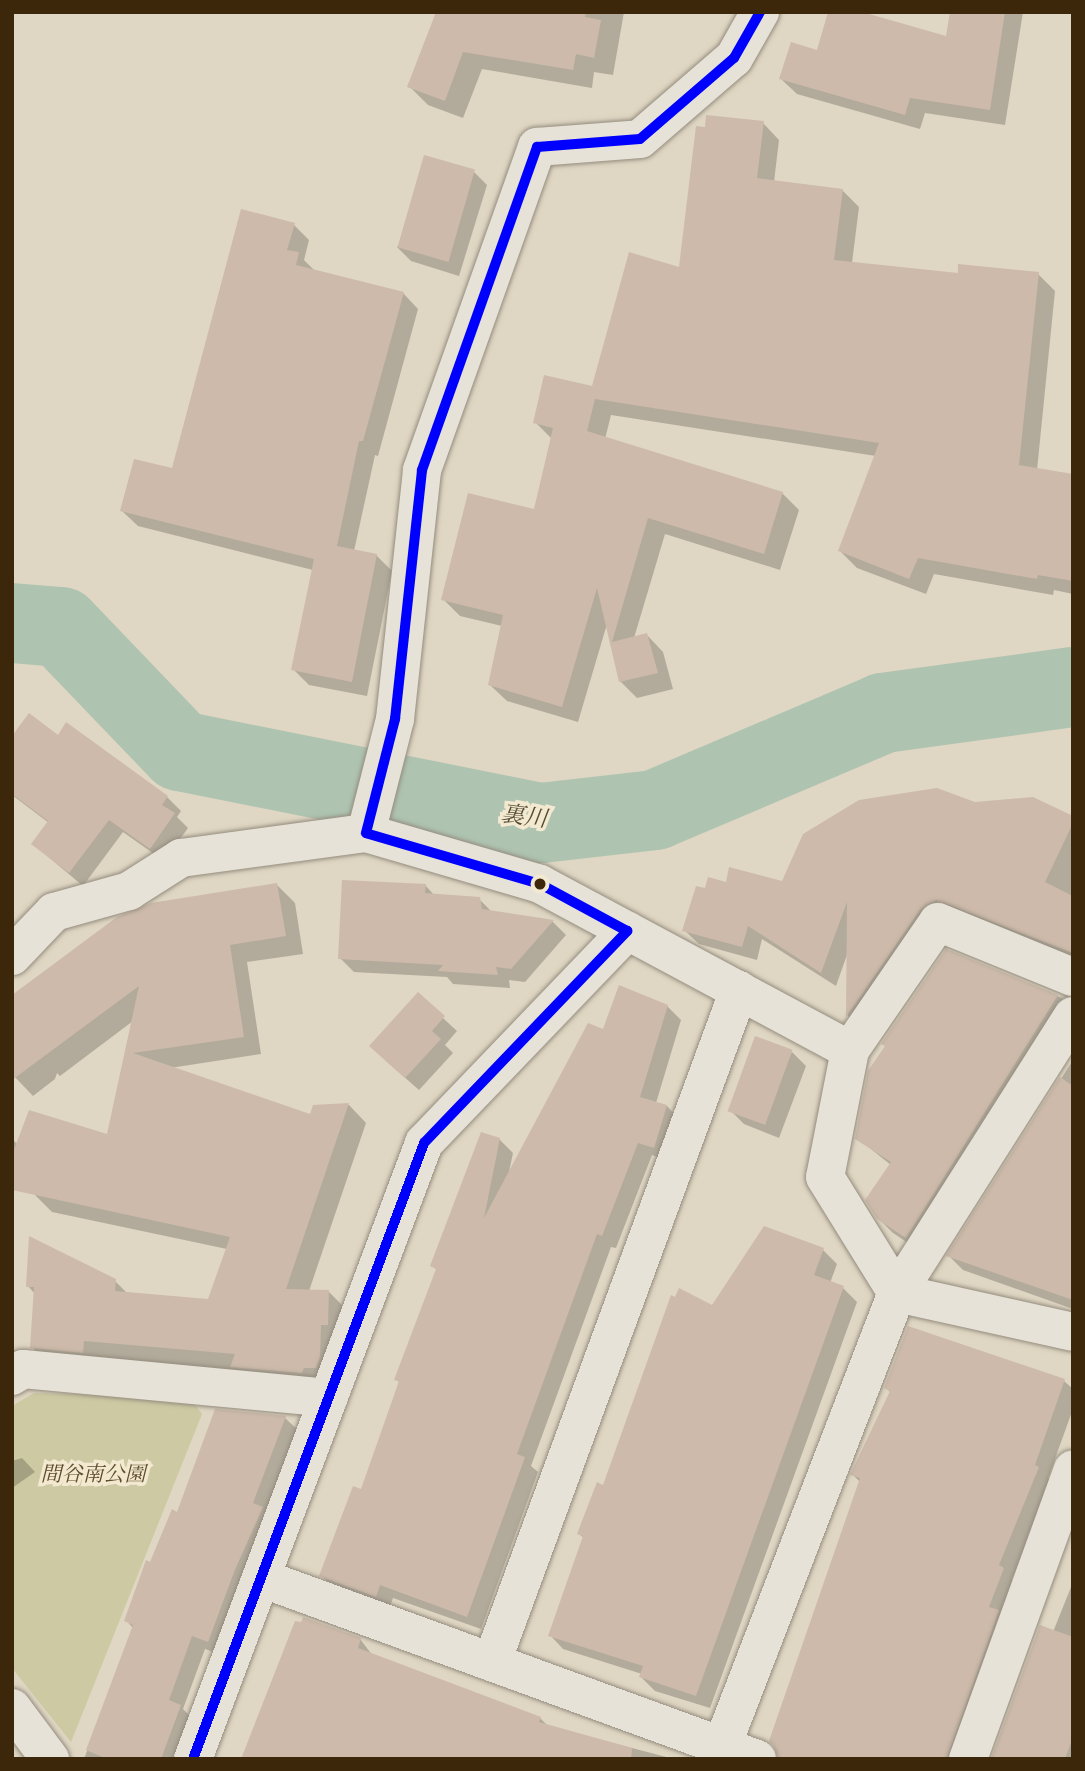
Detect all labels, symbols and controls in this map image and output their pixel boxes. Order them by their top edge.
water label: 裏川 [499,800,549,834]
unlabelled marker [533,877,547,891]
park label: 間谷南公園 [41,1461,145,1487]

